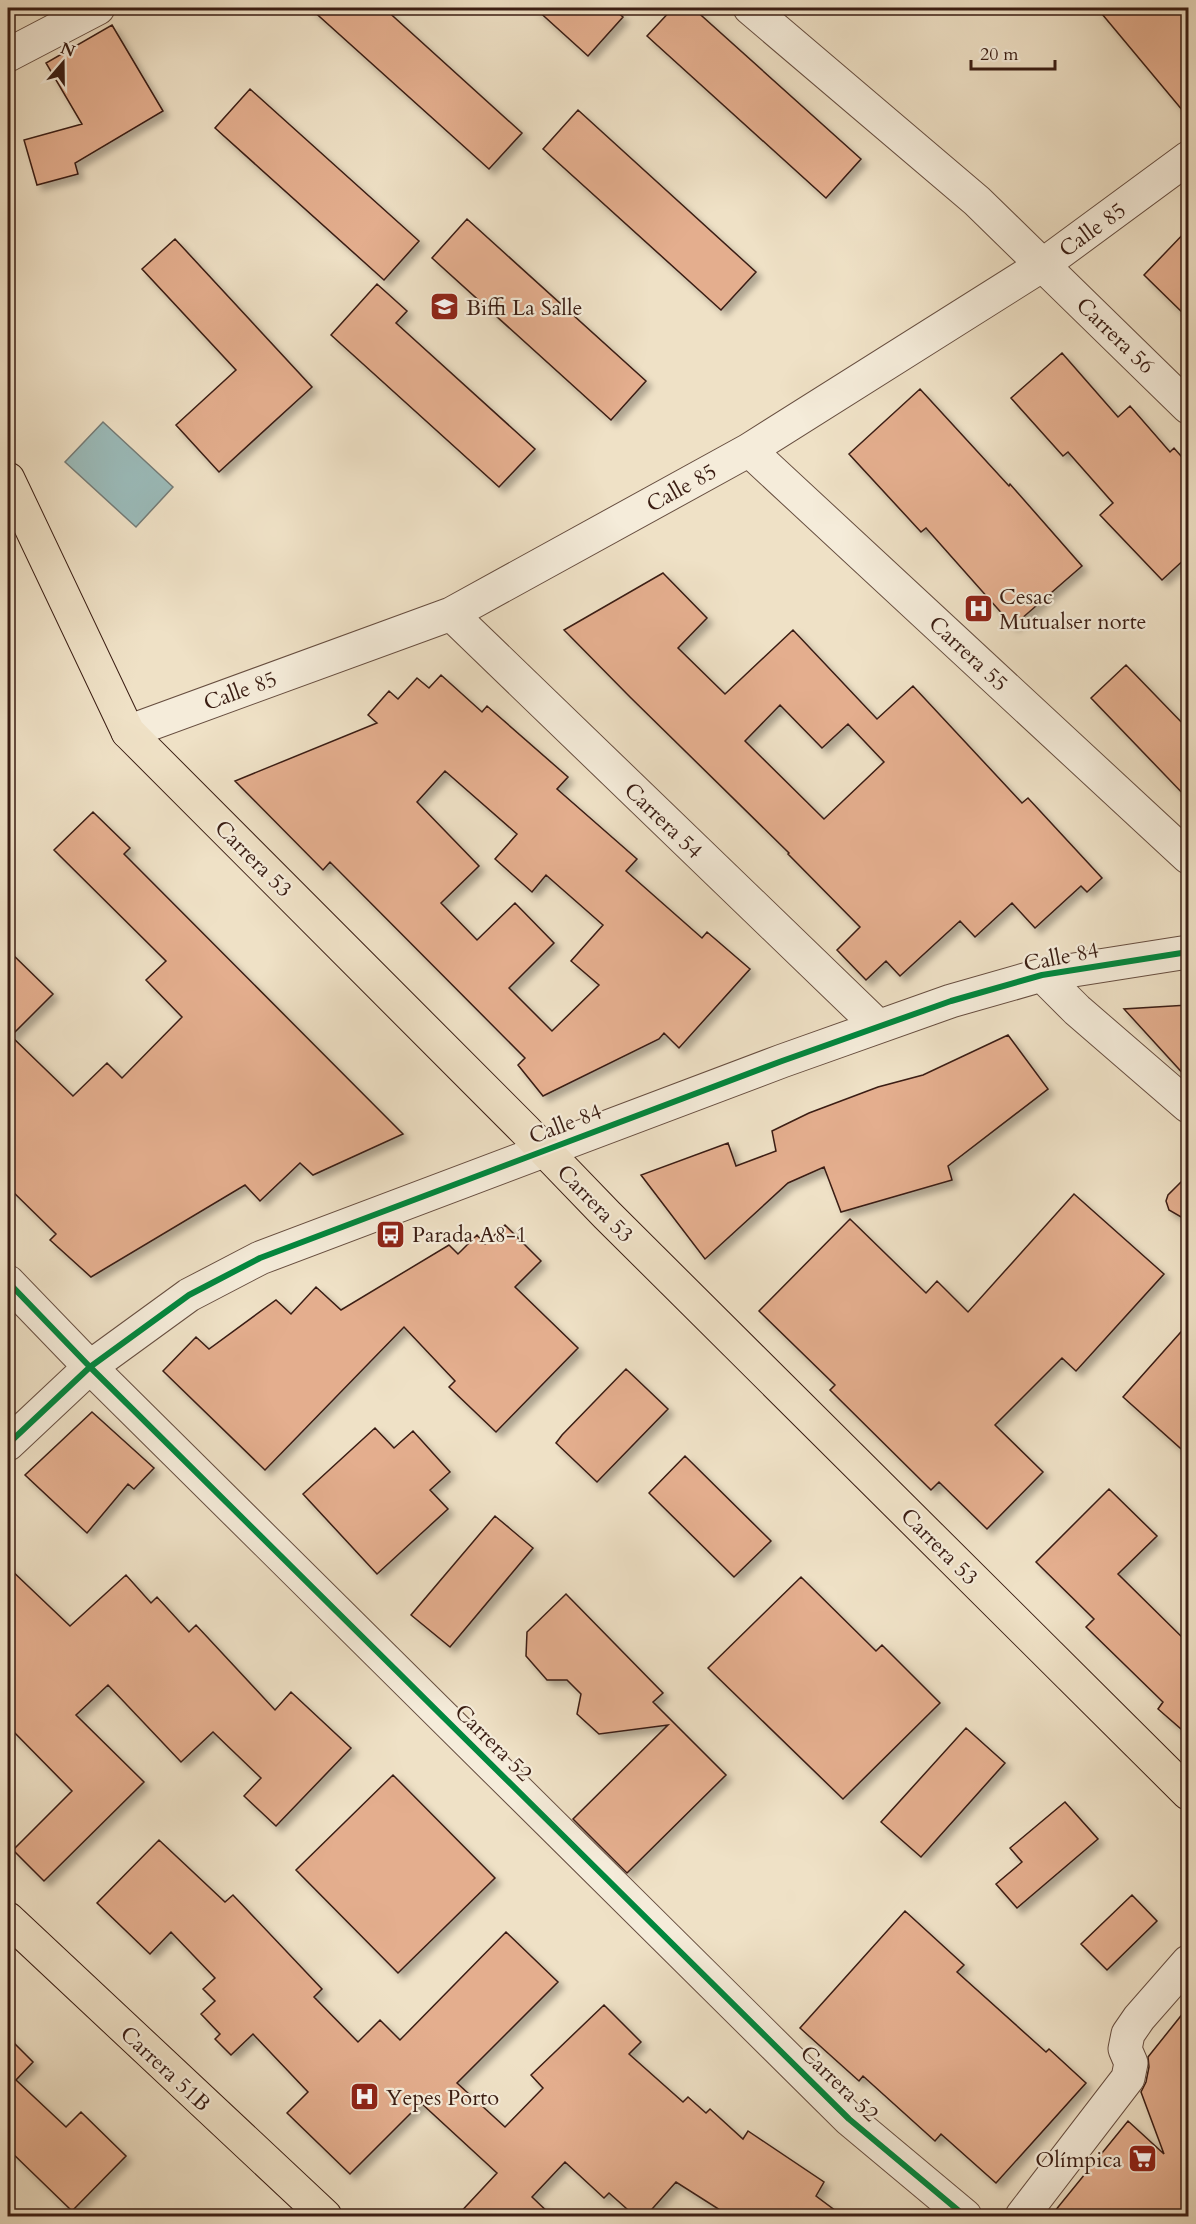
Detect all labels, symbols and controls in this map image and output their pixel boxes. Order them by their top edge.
north arrow [33,33,93,93]
scale bar [971,33,1055,71]
text: N [57,37,78,63]
text: 20 m [980,42,1019,67]
street label: Calle 85 [1053,195,1132,264]
school or university icon: Biffi La Salle [429,291,461,323]
street label: Carrera 56 [1070,291,1161,381]
place label: Biffi La Salle [466,293,582,323]
street label: Calle 85 [641,456,722,519]
place label: Cesac Mutualser norte [999,582,1147,637]
hospital icon: Cesac Mutualser norte [962,593,994,625]
street label: Carrera 55 [922,609,1015,698]
street label: Calle 85 [200,664,281,718]
street label: Carrera 54 [618,776,709,866]
street label: Carrera 53 [208,813,299,904]
street label: Calle 84 [1021,935,1101,979]
street label: Calle 84 [525,1096,606,1152]
street label: Carrera 53 [550,1158,640,1249]
bus stop icon: Parada A8-1 [375,1218,407,1250]
place label: Parada A8-1 [412,1220,527,1250]
street label: Carrera 53 [894,1501,985,1592]
street label: Carrera 52 [448,1697,539,1788]
street label: Carrera 51B [114,2019,217,2118]
street label: Carrera 52 [794,2039,885,2129]
hospital icon: Yepes Porto [349,2081,381,2113]
place label: Yepes Porto [386,2083,499,2113]
supermarket icon: Olímpica [1127,2143,1159,2175]
place label: Olímpica [1035,2145,1122,2175]

